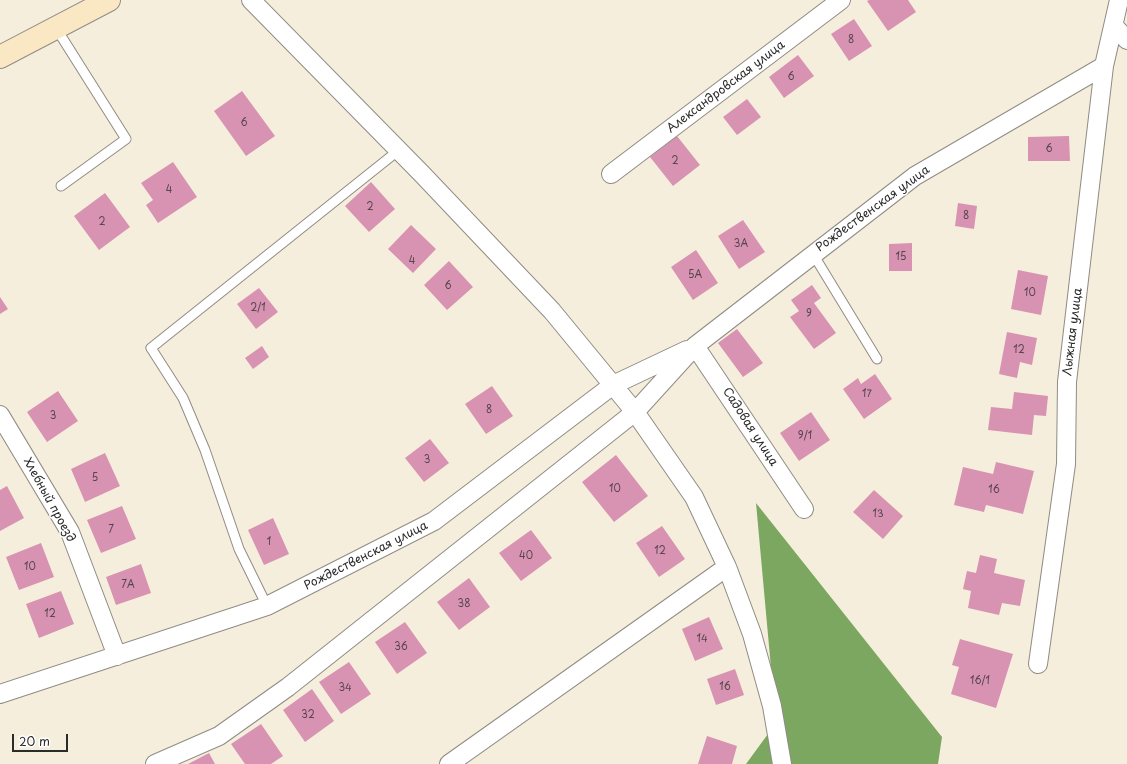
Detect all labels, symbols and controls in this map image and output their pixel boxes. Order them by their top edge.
house number: 8 [848,34,854,46]
street label: Александровская улица [664,38,788,136]
house number: 6 [787,71,795,83]
house number: 6 [240,117,248,129]
house number: 6 [1045,143,1053,155]
house number: 2 [671,155,679,167]
street label: Рождественская улица [813,163,933,255]
house number: 4 [166,184,172,196]
house number: 2 [366,201,374,213]
house number: 8 [963,210,969,222]
house number: 2 [98,216,106,228]
house number: 3А [734,238,748,250]
house number: 15 [896,251,906,263]
house number: 4 [409,255,415,267]
house number: 5А [688,269,702,281]
house number: 6 [444,280,452,292]
house number: 10 [1024,287,1036,299]
street label: Лыжная улица [1060,287,1086,377]
house number: 2/1 [250,302,266,314]
house number: 9 [806,308,812,320]
house number: 12 [1013,344,1025,356]
street label: Садовая улица [719,385,781,469]
house number: 17 [862,388,872,400]
house number: 8 [486,404,492,416]
house number: 3 [50,410,56,422]
house number: 9/1 [798,430,812,442]
house number: 3 [424,454,430,466]
street label: Хлебный проезд [20,455,78,545]
house number: 5 [92,472,98,484]
house number: 10 [609,483,621,495]
house number: 16 [988,484,1000,496]
house number: 13 [872,508,884,520]
street label: Рождественская улица [302,518,430,594]
house number: 7 [108,524,114,536]
house number: 1 [267,536,271,548]
house number: 12 [654,545,666,557]
house number: 40 [519,550,533,562]
house number: 10 [24,561,36,573]
house number: 7А [121,579,135,591]
house number: 38 [458,598,470,610]
house number: 12 [44,608,56,620]
house number: 14 [696,633,708,645]
house number: 36 [394,641,408,653]
house number: 16/1 [970,675,990,687]
house number: 16 [719,681,731,693]
house number: 34 [338,682,352,694]
house number: 32 [301,709,315,721]
scale bar [14,726,70,752]
text: 20 m [19,732,50,750]

